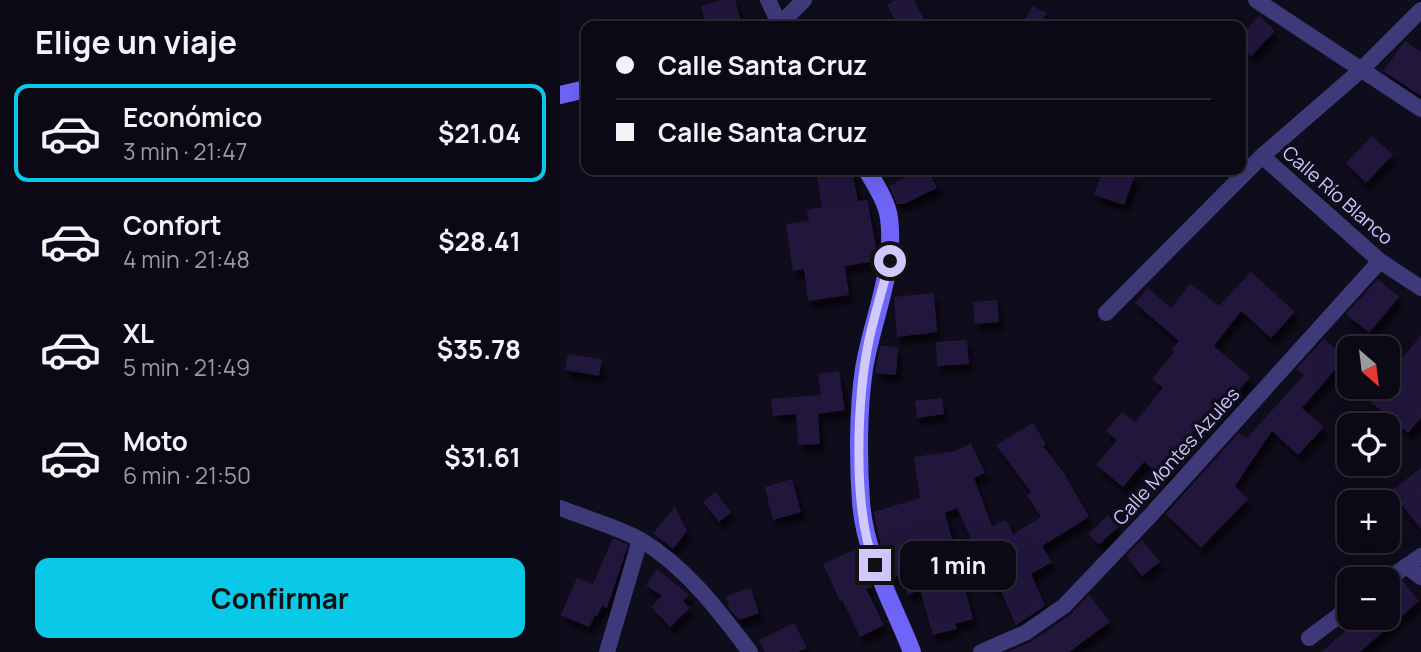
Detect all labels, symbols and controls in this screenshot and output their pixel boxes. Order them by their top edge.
text: Elige un viaje [35,20,237,64]
text: Calle Santa Cruz [658,47,867,83]
text: Económico [123,99,262,135]
icon: car [39,102,102,165]
text: Calle Santa Cruz [658,114,867,150]
text: $21.04 [438,115,521,151]
text: 3 min · 21:47 [123,135,247,167]
street label: Calle Río Blanco [1277,140,1399,250]
text: Confort [123,207,222,243]
icon: car [39,210,102,273]
text: $28.41 [438,223,521,259]
text: 4 min · 21:48 [123,243,250,275]
route start [874,245,906,277]
text: XL [123,315,154,351]
icon: car [39,318,102,381]
text: $35.78 [437,331,521,367]
north arrow [1337,336,1400,399]
map controls [1337,336,1400,630]
text: 5 min · 21:49 [123,351,250,383]
street label: Calle Montes Azules [1107,381,1245,531]
button: locate [1337,413,1400,476]
text: Moto [123,423,188,459]
icon: car [39,426,102,489]
text: $31.61 [444,439,521,475]
text: 6 min · 21:50 [123,459,251,491]
button: + [1337,490,1400,553]
callout: 1 min [900,540,1015,590]
route end [859,549,891,581]
text: 1 min [930,549,986,581]
button: Confirmar [35,558,525,638]
button: − [1337,567,1400,630]

